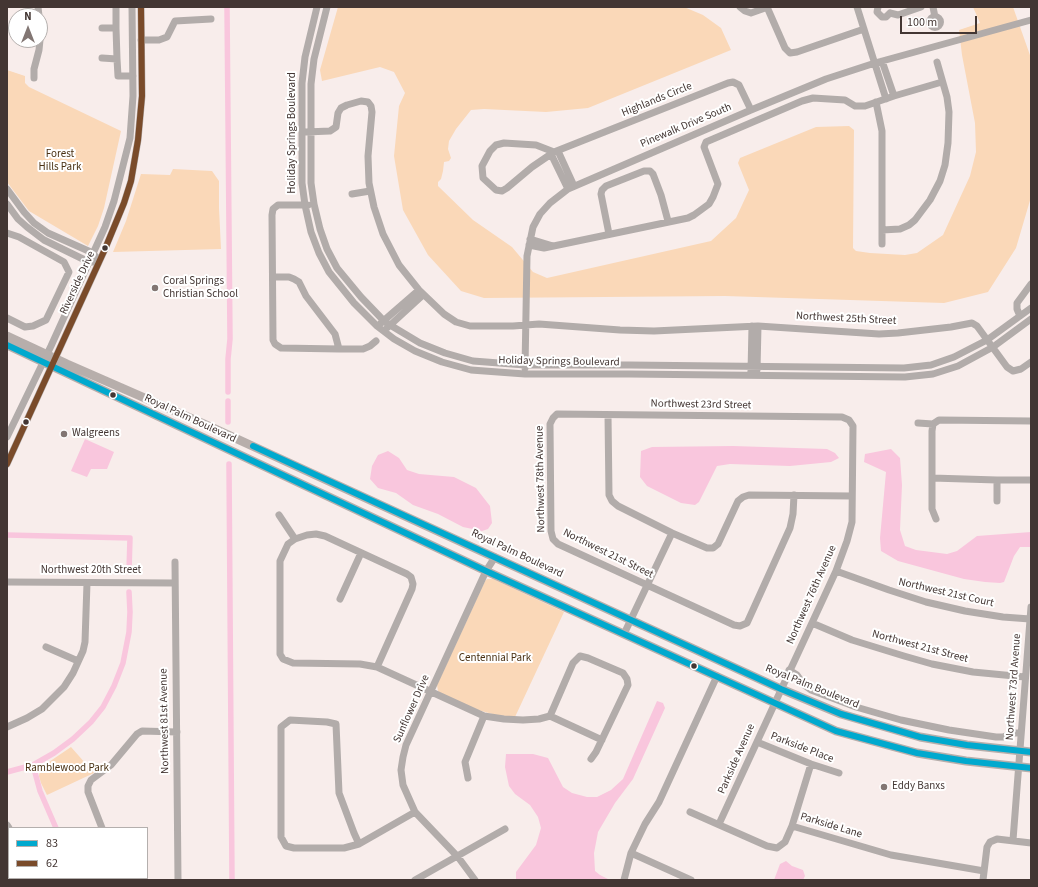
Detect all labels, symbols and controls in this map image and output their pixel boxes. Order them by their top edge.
north arrow [8,8,48,48]
scale bar [902,8,979,34]
text: N [24,9,32,24]
text: 100 m [907,14,937,31]
street label: Holiday Springs Boulevard [286,72,300,194]
street label: Highlands Circle [620,80,694,120]
street label: Pinewalk Drive South [638,101,734,151]
park label: Forest Hills Park [39,148,81,174]
unlabelled marker [100,243,110,253]
street label: Riverside Drive [58,249,98,317]
place label: Coral Springs Christian School [163,275,238,301]
marker: Coral Springs Christian School [150,283,160,293]
street label: Northwest 25th Street [795,310,897,328]
street label: Holiday Springs Boulevard [498,354,620,370]
unlabelled marker [108,390,118,400]
street label: Royal Palm Boulevard [142,392,238,446]
street label: Northwest 23rd Street [651,398,751,412]
unlabelled marker [21,417,31,427]
street label: Northwest 78th Avenue [533,425,549,533]
place label: Walgreens [72,427,120,441]
marker: Walgreens [59,429,69,439]
street label: Northwest 21st Street [561,526,655,582]
street label: Royal Palm Boulevard [469,527,565,581]
street label: Northwest 76th Avenue [784,543,840,647]
street label: Northwest 20th Street [41,564,141,578]
street label: Northwest 21st Court [897,576,995,610]
street label: Northwest 21st Street [870,628,970,666]
street label: Northwest 73rd Avenue [1004,633,1024,741]
park label: Centennial Park [459,652,531,666]
unlabelled marker [689,661,699,671]
street label: Royal Palm Boulevard [763,662,861,712]
street label: Northwest 81st Avenue [157,668,173,774]
street label: Sunflower Drive [391,673,433,745]
street label: Parkside Avenue [716,722,758,796]
street label: Parkside Place [769,730,835,766]
park label: Ramblewood Park [25,762,109,776]
place label: Eddy Banxs [892,780,945,794]
marker: Eddy Banxs [879,782,889,792]
street label: Parkside Lane [798,810,864,842]
legend [8,827,148,879]
text: 83 [46,835,58,852]
text: 62 [46,855,58,872]

